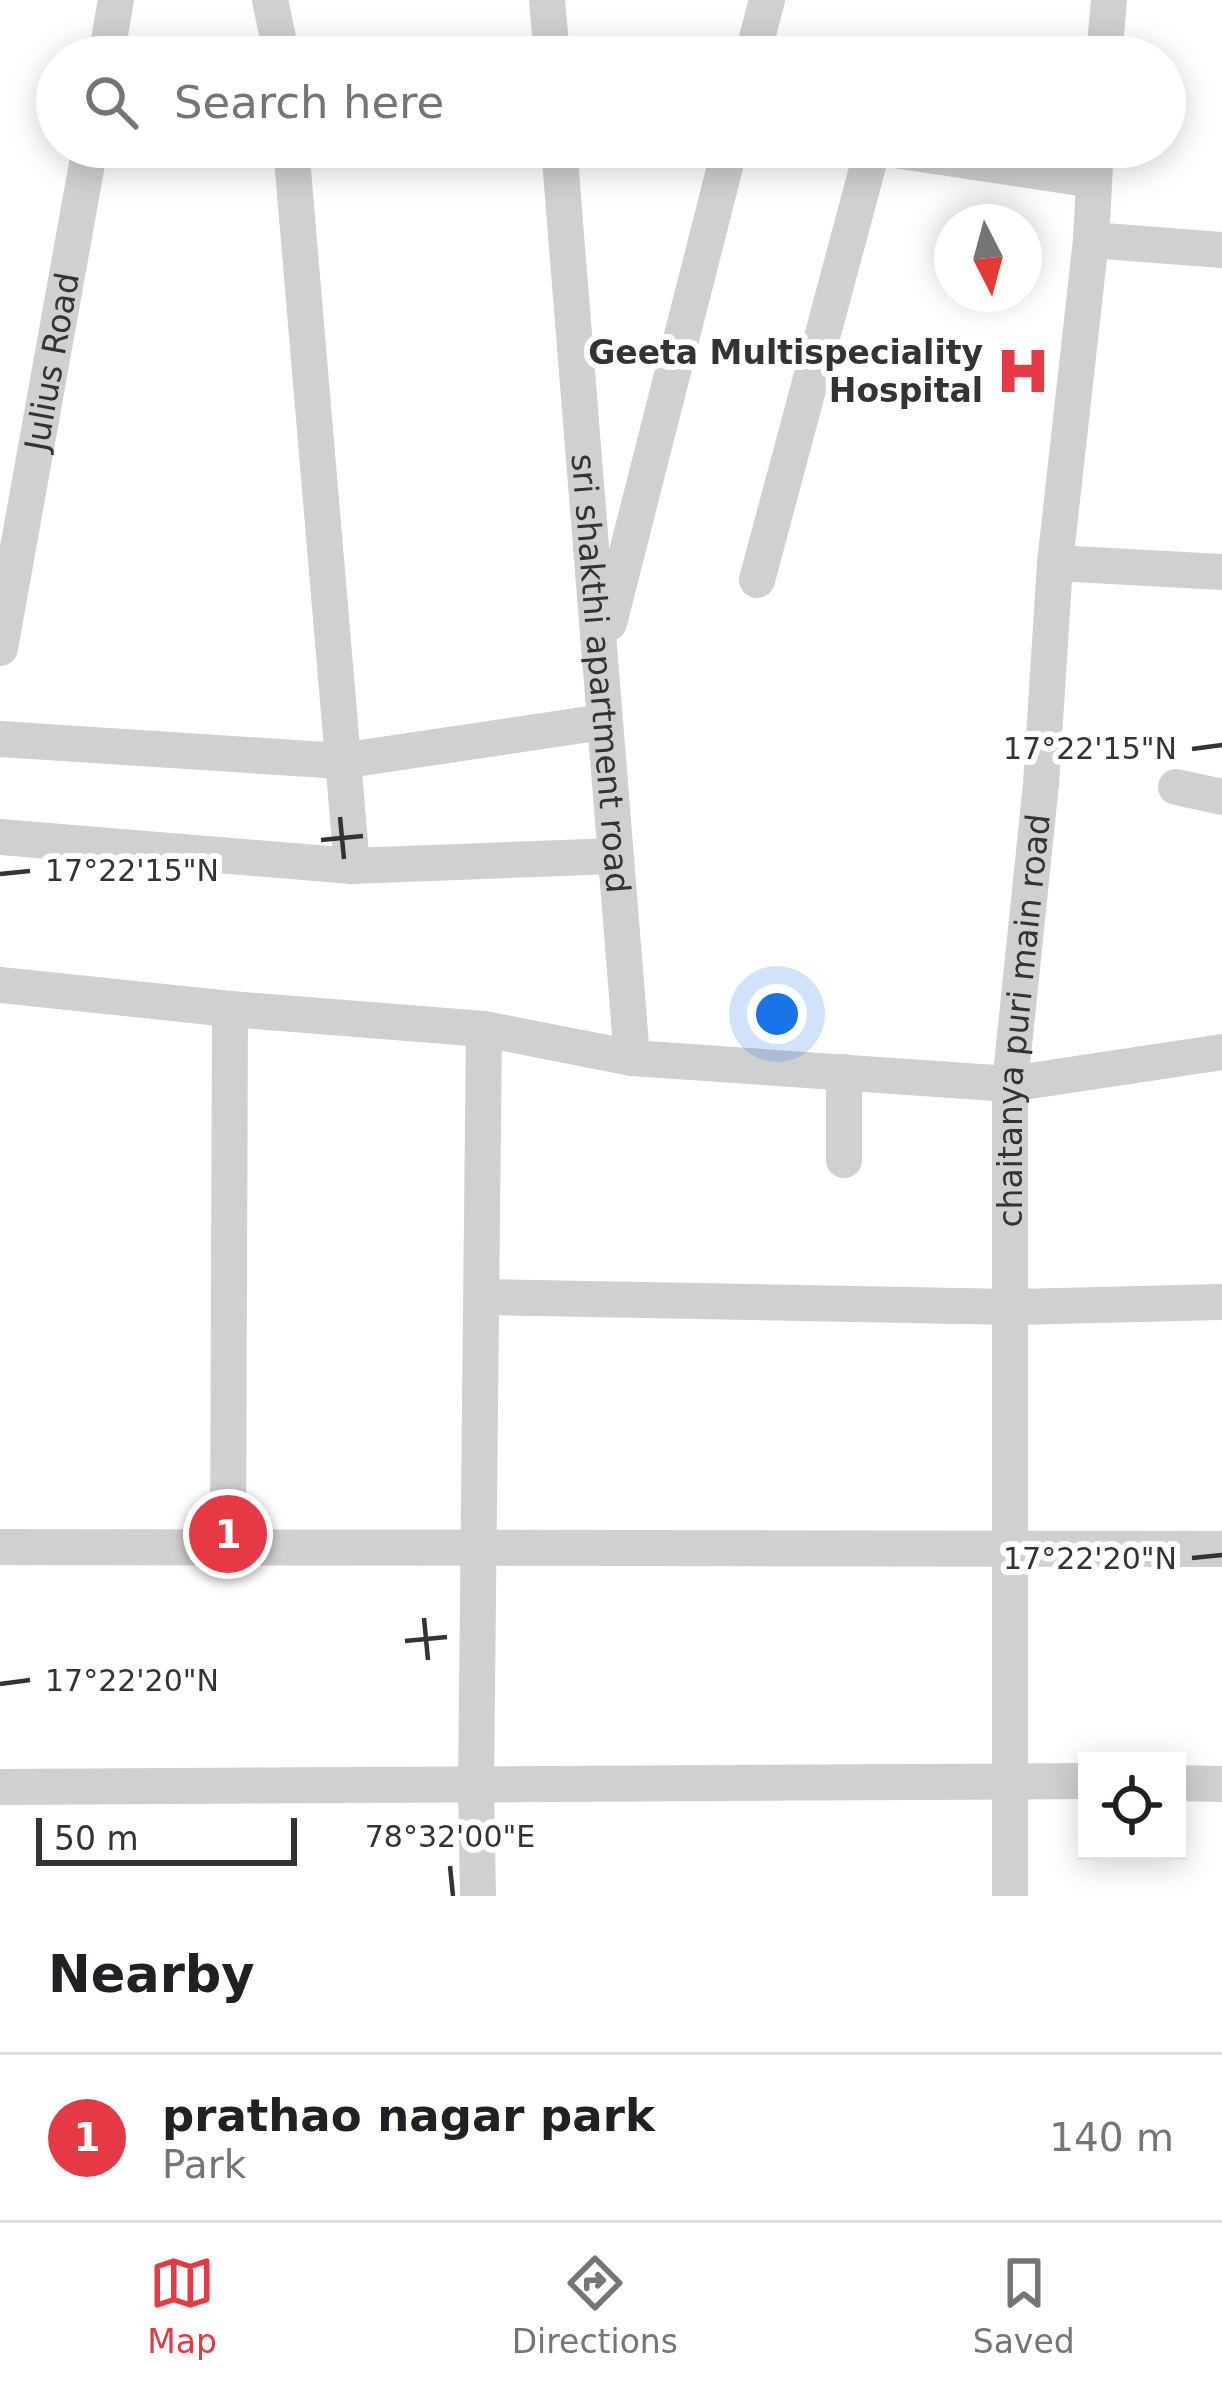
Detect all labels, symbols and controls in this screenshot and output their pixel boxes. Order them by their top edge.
search box [36,36,1186,168]
icon: search [78,69,144,135]
text: Search here [174,76,444,129]
north arrow [934,204,1042,312]
street label: Julius Road [16,269,87,456]
place label: Geeta Multispeciality Hospital [588,333,983,410]
hospital icon: Geeta Multispeciality Hospital [994,342,1052,400]
street label: sri shakthi apartment road [564,452,638,894]
text: 17°22'15"N [1003,731,1177,766]
street label: chaitanya puri main road [991,812,1058,1228]
text: 17°22'15"N [45,853,219,888]
your location [747,984,807,1044]
pin: 1 [189,1489,267,1579]
text: 17°22'20"N [1003,1541,1177,1576]
text: 17°22'20"N [45,1663,219,1698]
map controls [1078,1752,1186,1860]
button: locate [1078,1752,1186,1860]
scale bar [36,1812,297,1865]
text: 50 m [54,1819,139,1858]
text: 78°32'00"E [365,1819,535,1854]
text: Nearby [48,1945,255,2004]
text: prathao nagar park [162,2089,655,2142]
text: 1 [73,2115,101,2160]
text: 140 m [1049,2115,1174,2160]
text: Park [162,2142,246,2187]
tab: Map [147,2250,217,2361]
tab: Directions [512,2250,678,2361]
tab: Saved [973,2250,1075,2361]

